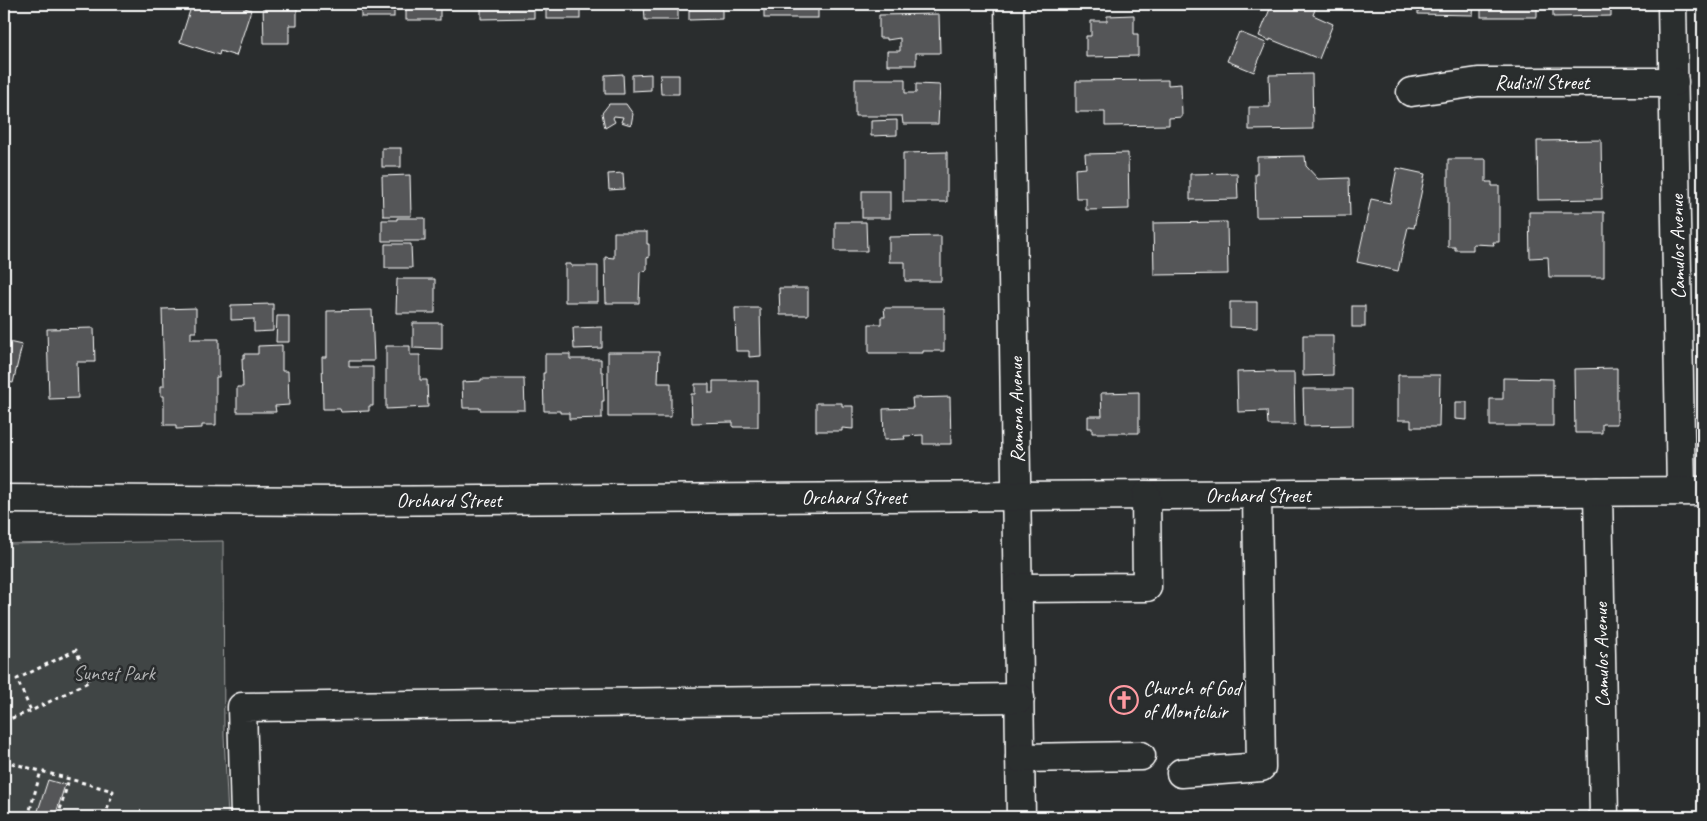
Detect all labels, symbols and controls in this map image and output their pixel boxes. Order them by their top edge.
street label: Rudisill Street [1495,70,1592,95]
street label: Camulos Avenue [1664,193,1691,300]
street label: Ramona Avenue [1003,355,1030,463]
street label: Orchard Street [1205,483,1313,508]
street label: Orchard Street [801,485,909,510]
street label: Orchard Street [396,488,504,513]
street label: Camulos Avenue [1588,601,1615,708]
park label: Sunset Park [73,661,157,686]
place label: Church of God of Montclair [1143,676,1243,724]
church icon: Church of God of Montclair [1109,685,1139,715]

